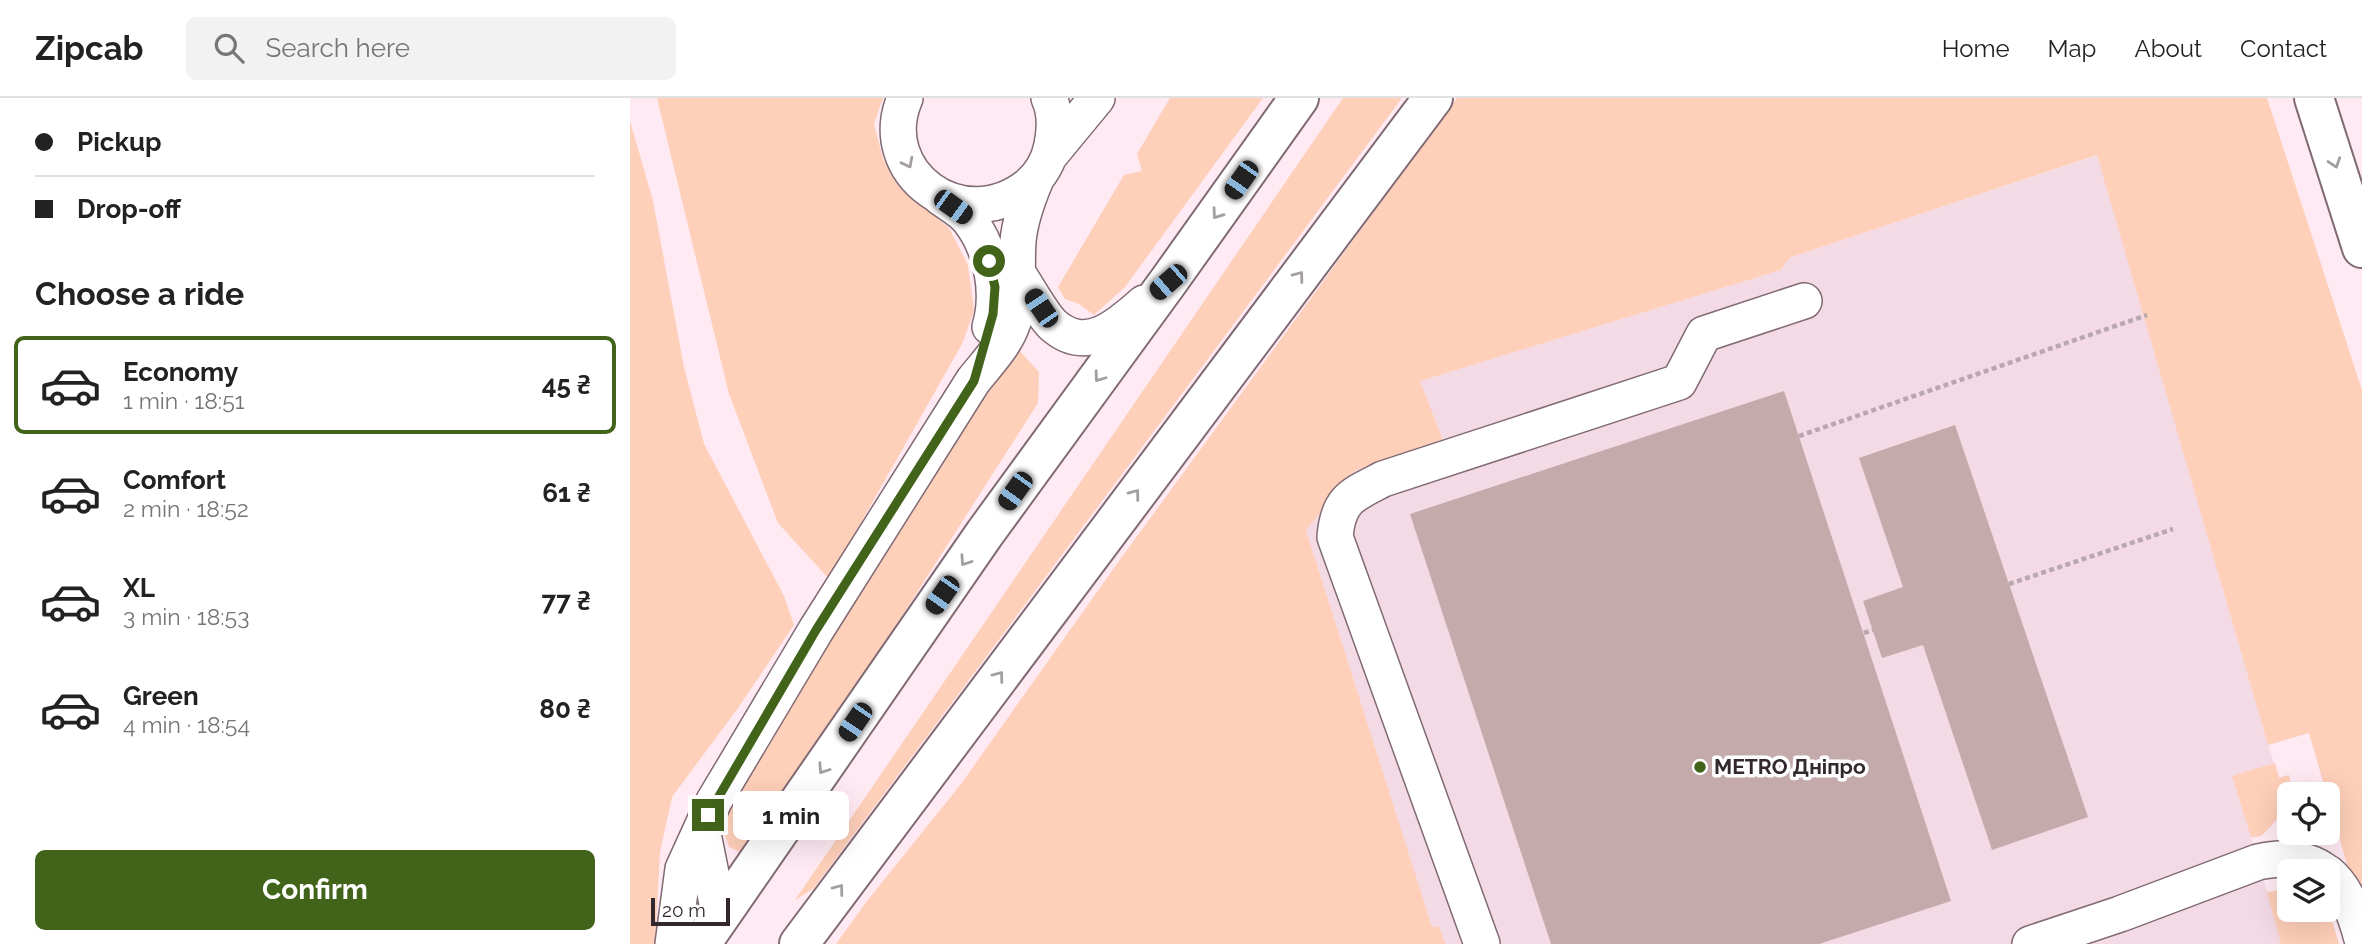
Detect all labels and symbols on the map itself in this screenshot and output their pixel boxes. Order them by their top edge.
one-way arrow [900,156,914,168]
one-way arrow [2327,156,2341,169]
car [1221,157,1262,203]
car [930,186,977,228]
one-way arrow [1213,206,1225,219]
route start [973,245,1005,277]
car [1146,260,1191,304]
one-way arrow [1290,271,1303,283]
car [1021,285,1062,331]
one-way arrow [1095,369,1107,382]
car [995,468,1036,514]
one-way arrow [1127,489,1139,501]
one-way arrow [961,553,973,566]
car [922,572,963,618]
one-way arrow [990,671,1003,684]
car [835,699,876,745]
place label: METRO Дніпро [1714,754,1866,779]
marker: METRO Дніпро [1692,759,1708,775]
one-way arrow [819,761,831,774]
callout: 1 min [732,790,848,840]
route end [692,799,724,831]
one-way arrow [831,884,844,897]
scale bar [651,895,730,927]

